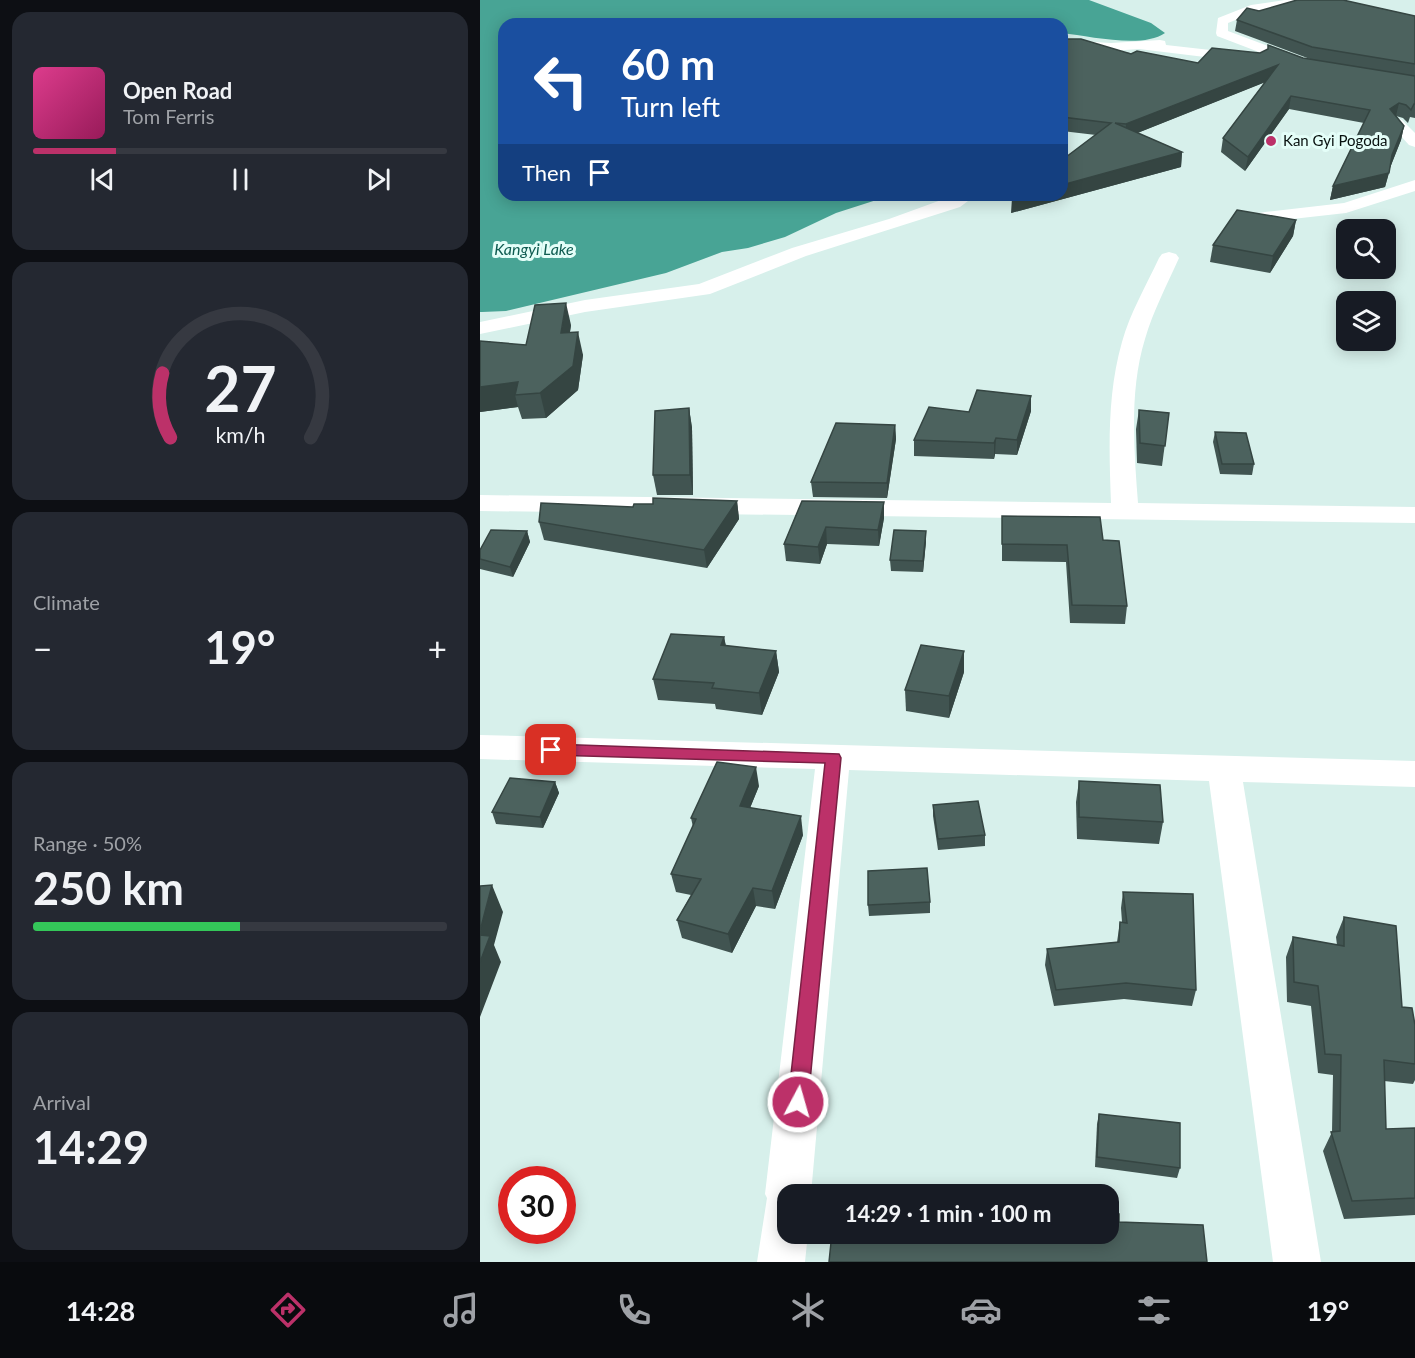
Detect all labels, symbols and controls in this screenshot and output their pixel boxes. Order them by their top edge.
text: 60 m [621,39,715,89]
icon: left [522,42,600,120]
text: Open Road [123,77,232,104]
text: Turn left [621,90,720,123]
text: Tom Ferris [123,104,214,128]
place label: Kan Gyi Pogoda [1283,131,1388,149]
marker: Kan Gyi Pogoda [1264,134,1278,148]
icon: arrive [583,156,616,189]
text: Then [522,159,571,186]
icon: previous [86,163,119,196]
icon: pause [224,163,257,196]
icon: next [362,163,395,196]
map controls [1336,219,1396,351]
button: search [1336,219,1396,279]
water label: Kangyi Lake [494,239,574,258]
button: layers [1336,291,1396,351]
text: 27 [204,350,276,425]
text: km/h [215,422,265,448]
text: Climate [33,590,100,614]
text: 19° [205,620,275,674]
text: − [33,628,52,668]
text: + [428,628,447,668]
pin [525,724,576,775]
icon: arrive [534,733,567,766]
text: Range · 50% [33,831,142,855]
text: 250 km [33,861,184,915]
position arrow [766,1070,830,1134]
text: Arrival [33,1090,91,1114]
text: 14:29 [33,1120,149,1174]
speed limit sign: 30 [498,1166,576,1244]
text: 14:29 · 1 min · 100 m [845,1200,1051,1227]
icon: directions [267,1289,309,1331]
icon: music [440,1289,482,1331]
icon: phone [613,1289,655,1331]
icon: climate [787,1289,829,1331]
icon: car [960,1289,1002,1331]
icon: filters [1133,1289,1175,1331]
text: 14:28 [66,1294,135,1327]
text: 19° [1307,1294,1349,1327]

